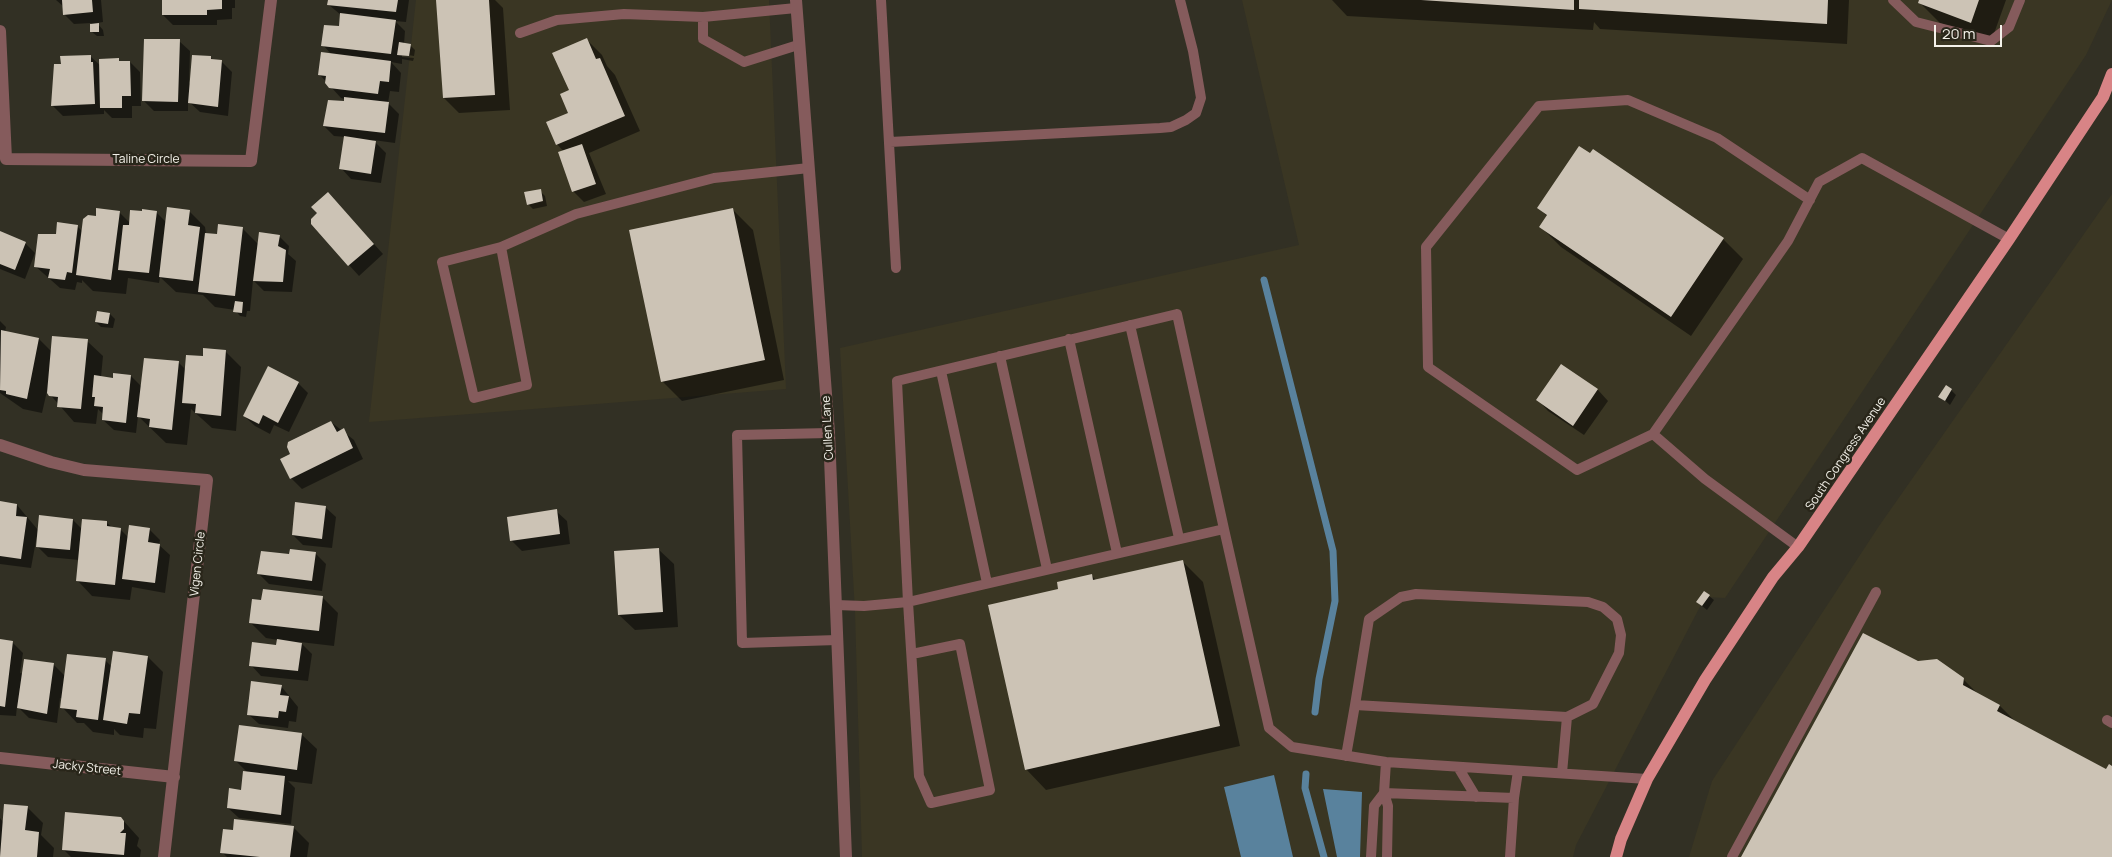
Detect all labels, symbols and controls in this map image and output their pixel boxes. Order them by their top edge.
scale bar [1937,15,2004,47]
text: 20 m [1942,23,1975,44]
street label: Taline Circle [113,153,179,167]
street label: Cullen Lane [819,395,837,461]
street label: South Congress Avenue [1803,395,1889,513]
street label: Vigen Circle [187,531,209,597]
street label: Jacky Street [52,757,122,779]

